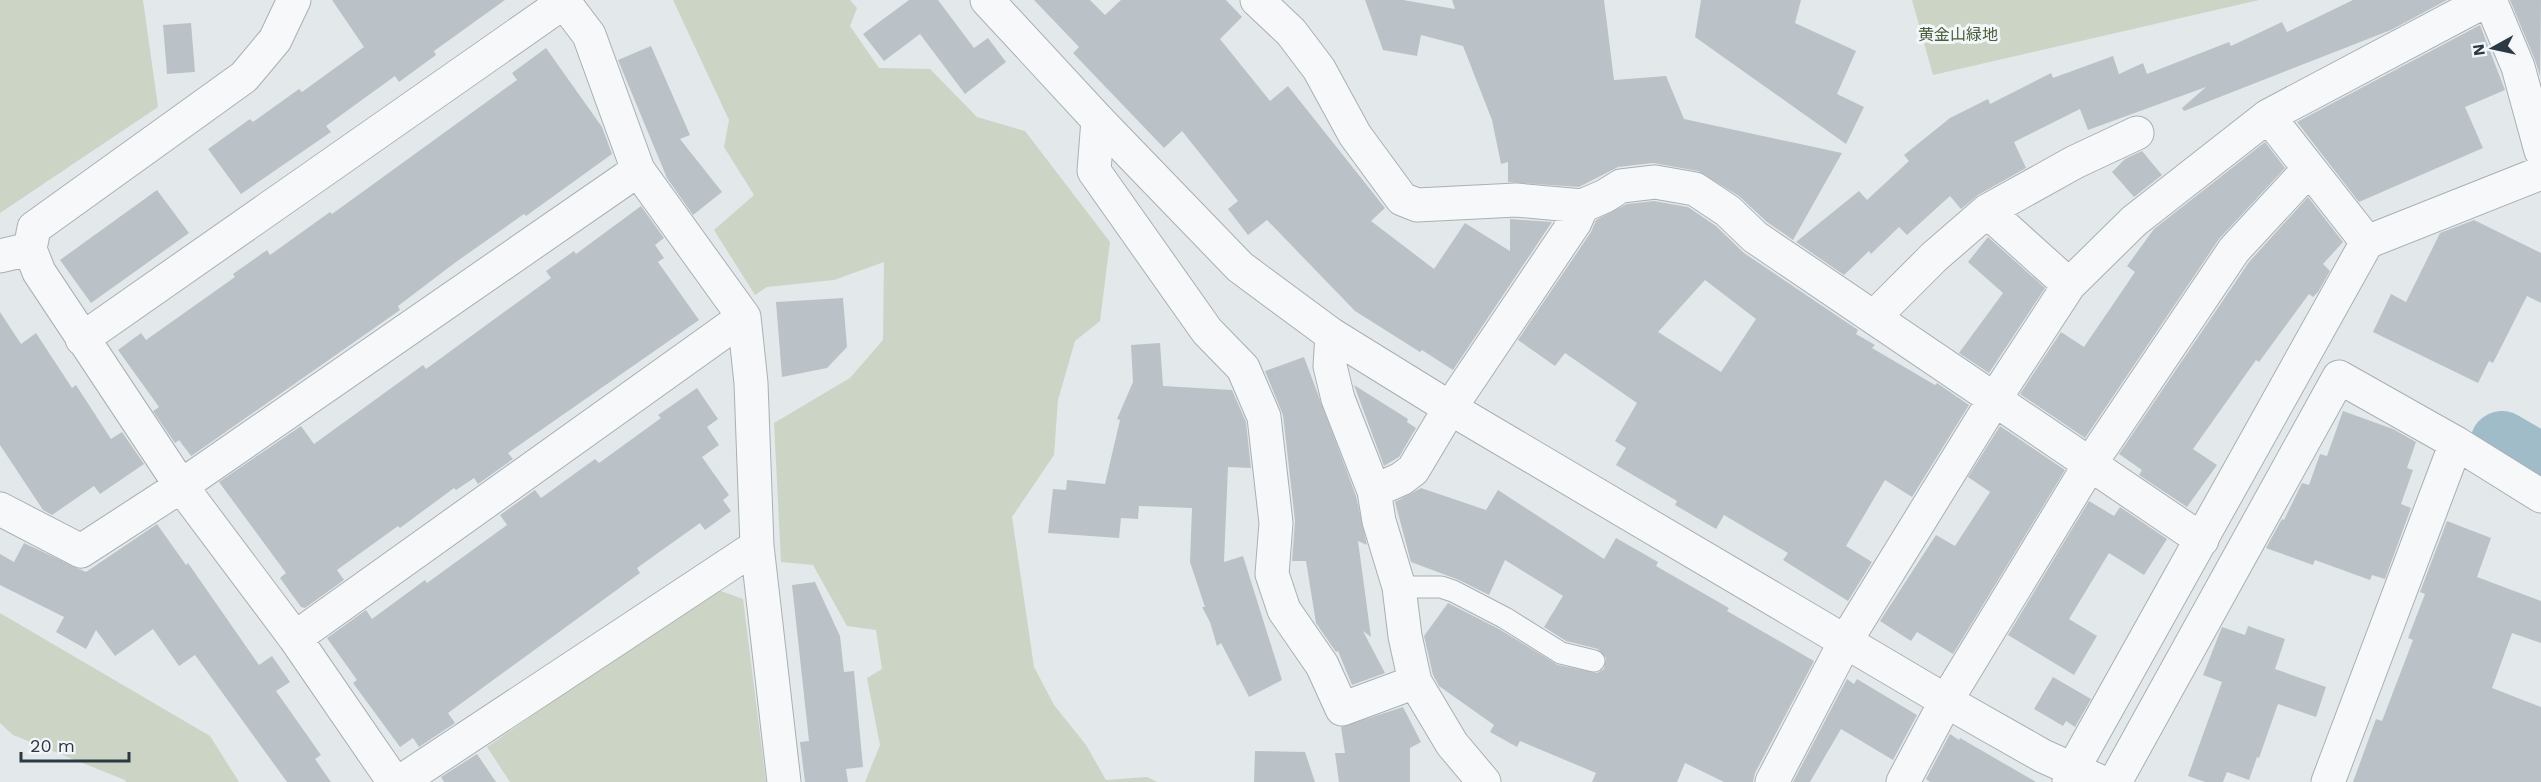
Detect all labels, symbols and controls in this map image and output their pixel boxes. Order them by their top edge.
north arrow [2463,18,2523,78]
park label: 黄金山緑地 [1918,25,1998,44]
text: N [2468,43,2489,57]
scale bar [21,725,129,763]
text: 20 m [30,735,75,756]

